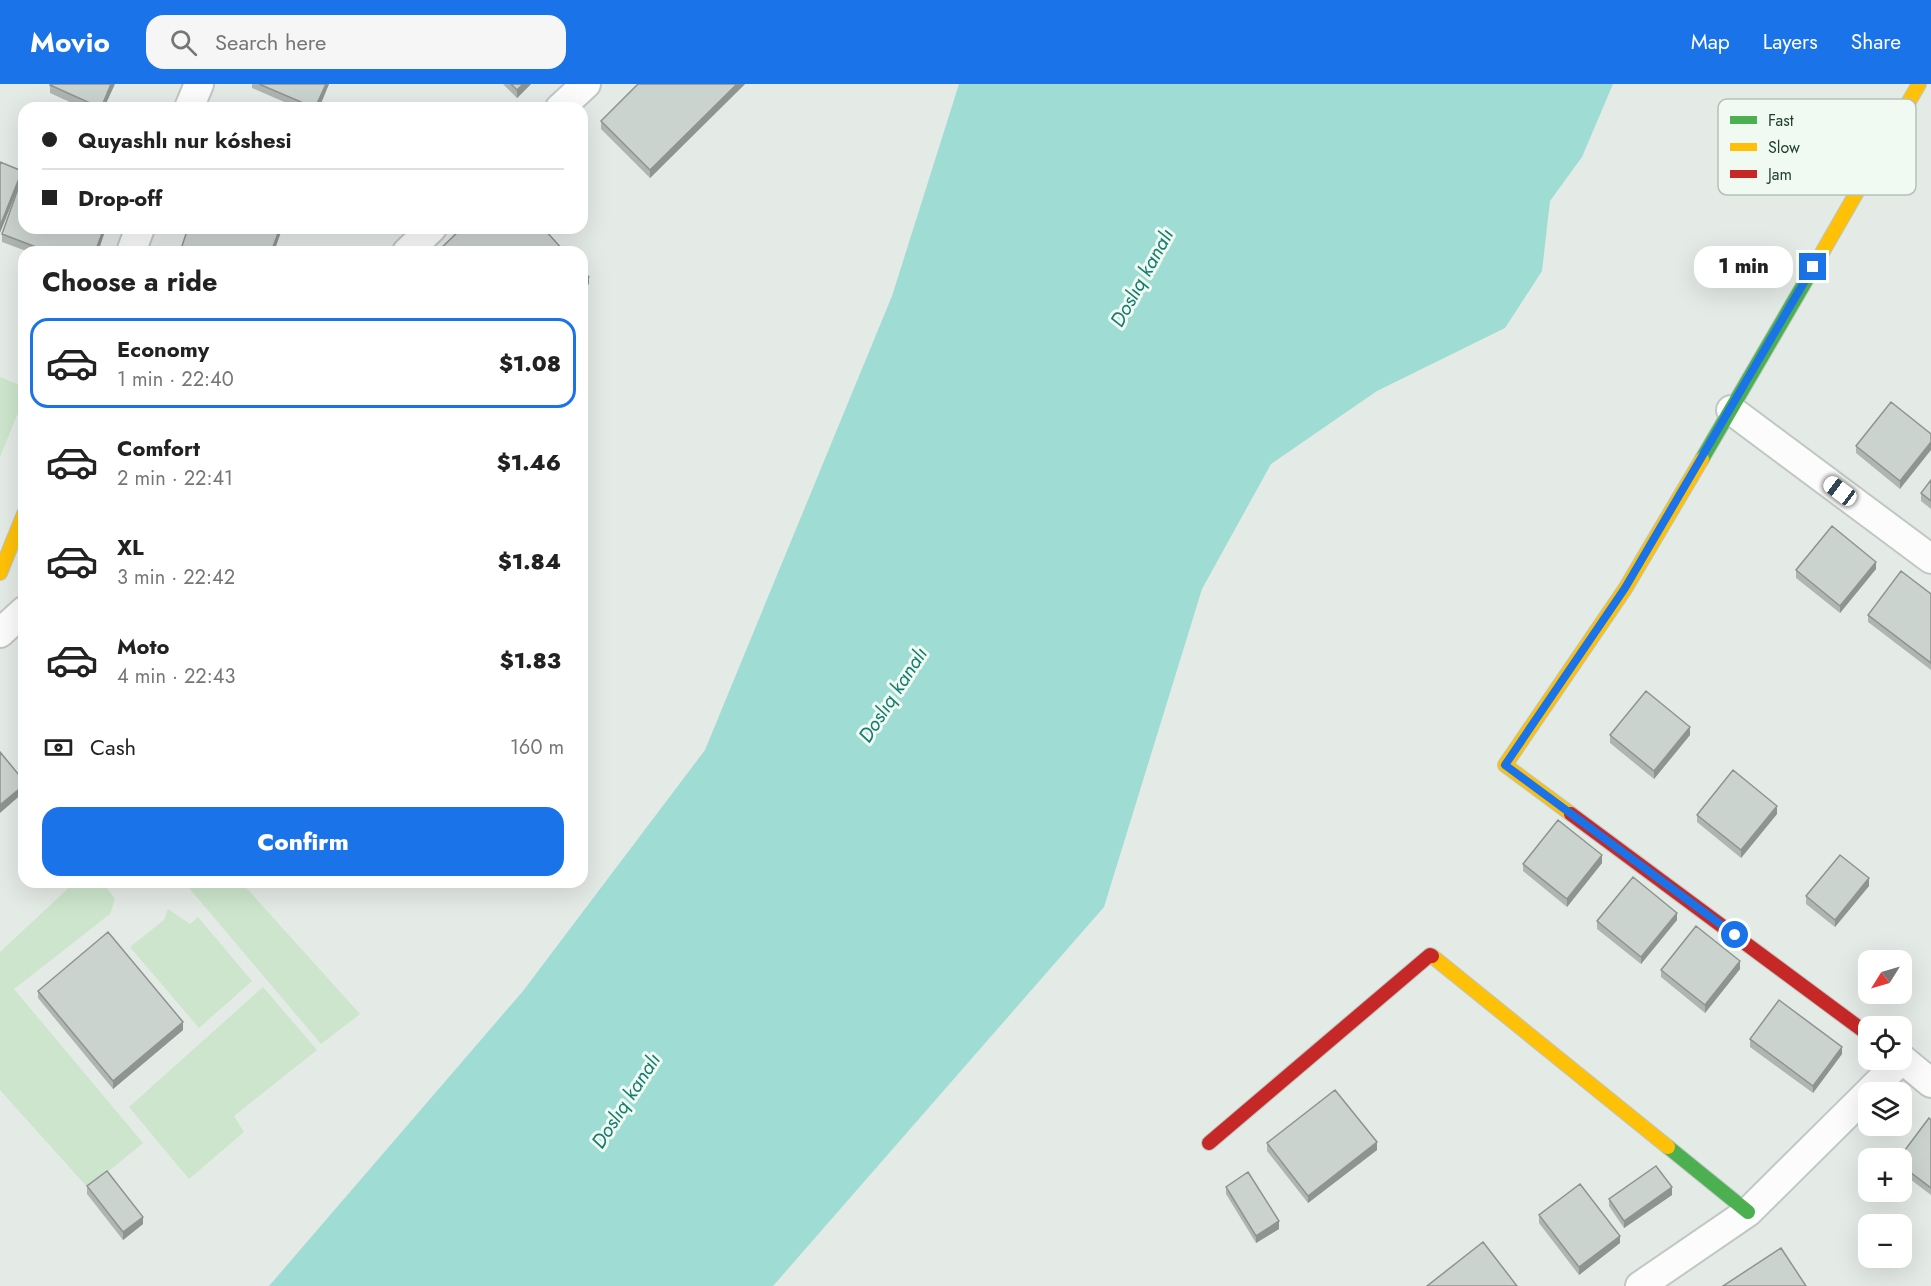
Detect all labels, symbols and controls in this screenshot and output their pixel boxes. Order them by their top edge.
search box [146,15,566,69]
text: Movio [30,22,110,63]
icon: search [167,26,200,59]
text: Search here [215,26,326,58]
text: Map [1691,27,1730,57]
text: Layers [1763,27,1818,57]
text: Share [1851,27,1901,57]
legend [1718,99,1916,195]
text: Fast [1768,109,1794,132]
text: Quyashlı nur kóshesi [78,124,292,156]
text: Slow [1768,136,1800,159]
text: Jam [1766,163,1792,186]
text: Drop-off [78,182,162,214]
water label: Doslıq kanalı [1103,224,1181,332]
callout: 1 min [1693,246,1792,288]
text: 1 min [1718,252,1769,281]
route end [1799,253,1826,280]
text: Choose a ride [42,262,217,301]
text: Economy [117,333,209,365]
icon: car [45,336,99,390]
text: $1.08 [499,347,561,379]
text: 1 min · 22:40 [117,365,234,394]
text: Comfort [117,432,200,464]
icon: car [45,435,99,489]
text: $1.46 [497,446,561,478]
text: 2 min · 22:41 [117,464,233,493]
car [1820,473,1860,509]
text: XL [117,531,144,563]
icon: car [45,534,99,588]
text: $1.84 [498,545,561,577]
text: 3 min · 22:42 [117,563,235,592]
text: Moto [117,630,170,662]
icon: car [45,633,99,687]
water label: Doslıq kanalı [851,642,935,748]
text: $1.83 [500,644,561,676]
text: 4 min · 22:43 [117,662,235,691]
icon: cash [42,731,75,764]
text: Cash [90,731,136,763]
text: 160 m [510,733,564,762]
button: Confirm [42,807,564,876]
route start [1721,921,1748,948]
north arrow [1858,950,1912,1004]
map controls [1858,950,1912,1268]
button: locate [1858,1016,1912,1070]
water label: Doslıq kanalı [584,1048,668,1154]
button: layers [1858,1082,1912,1136]
button: + [1858,1148,1912,1202]
button: − [1858,1214,1912,1268]

